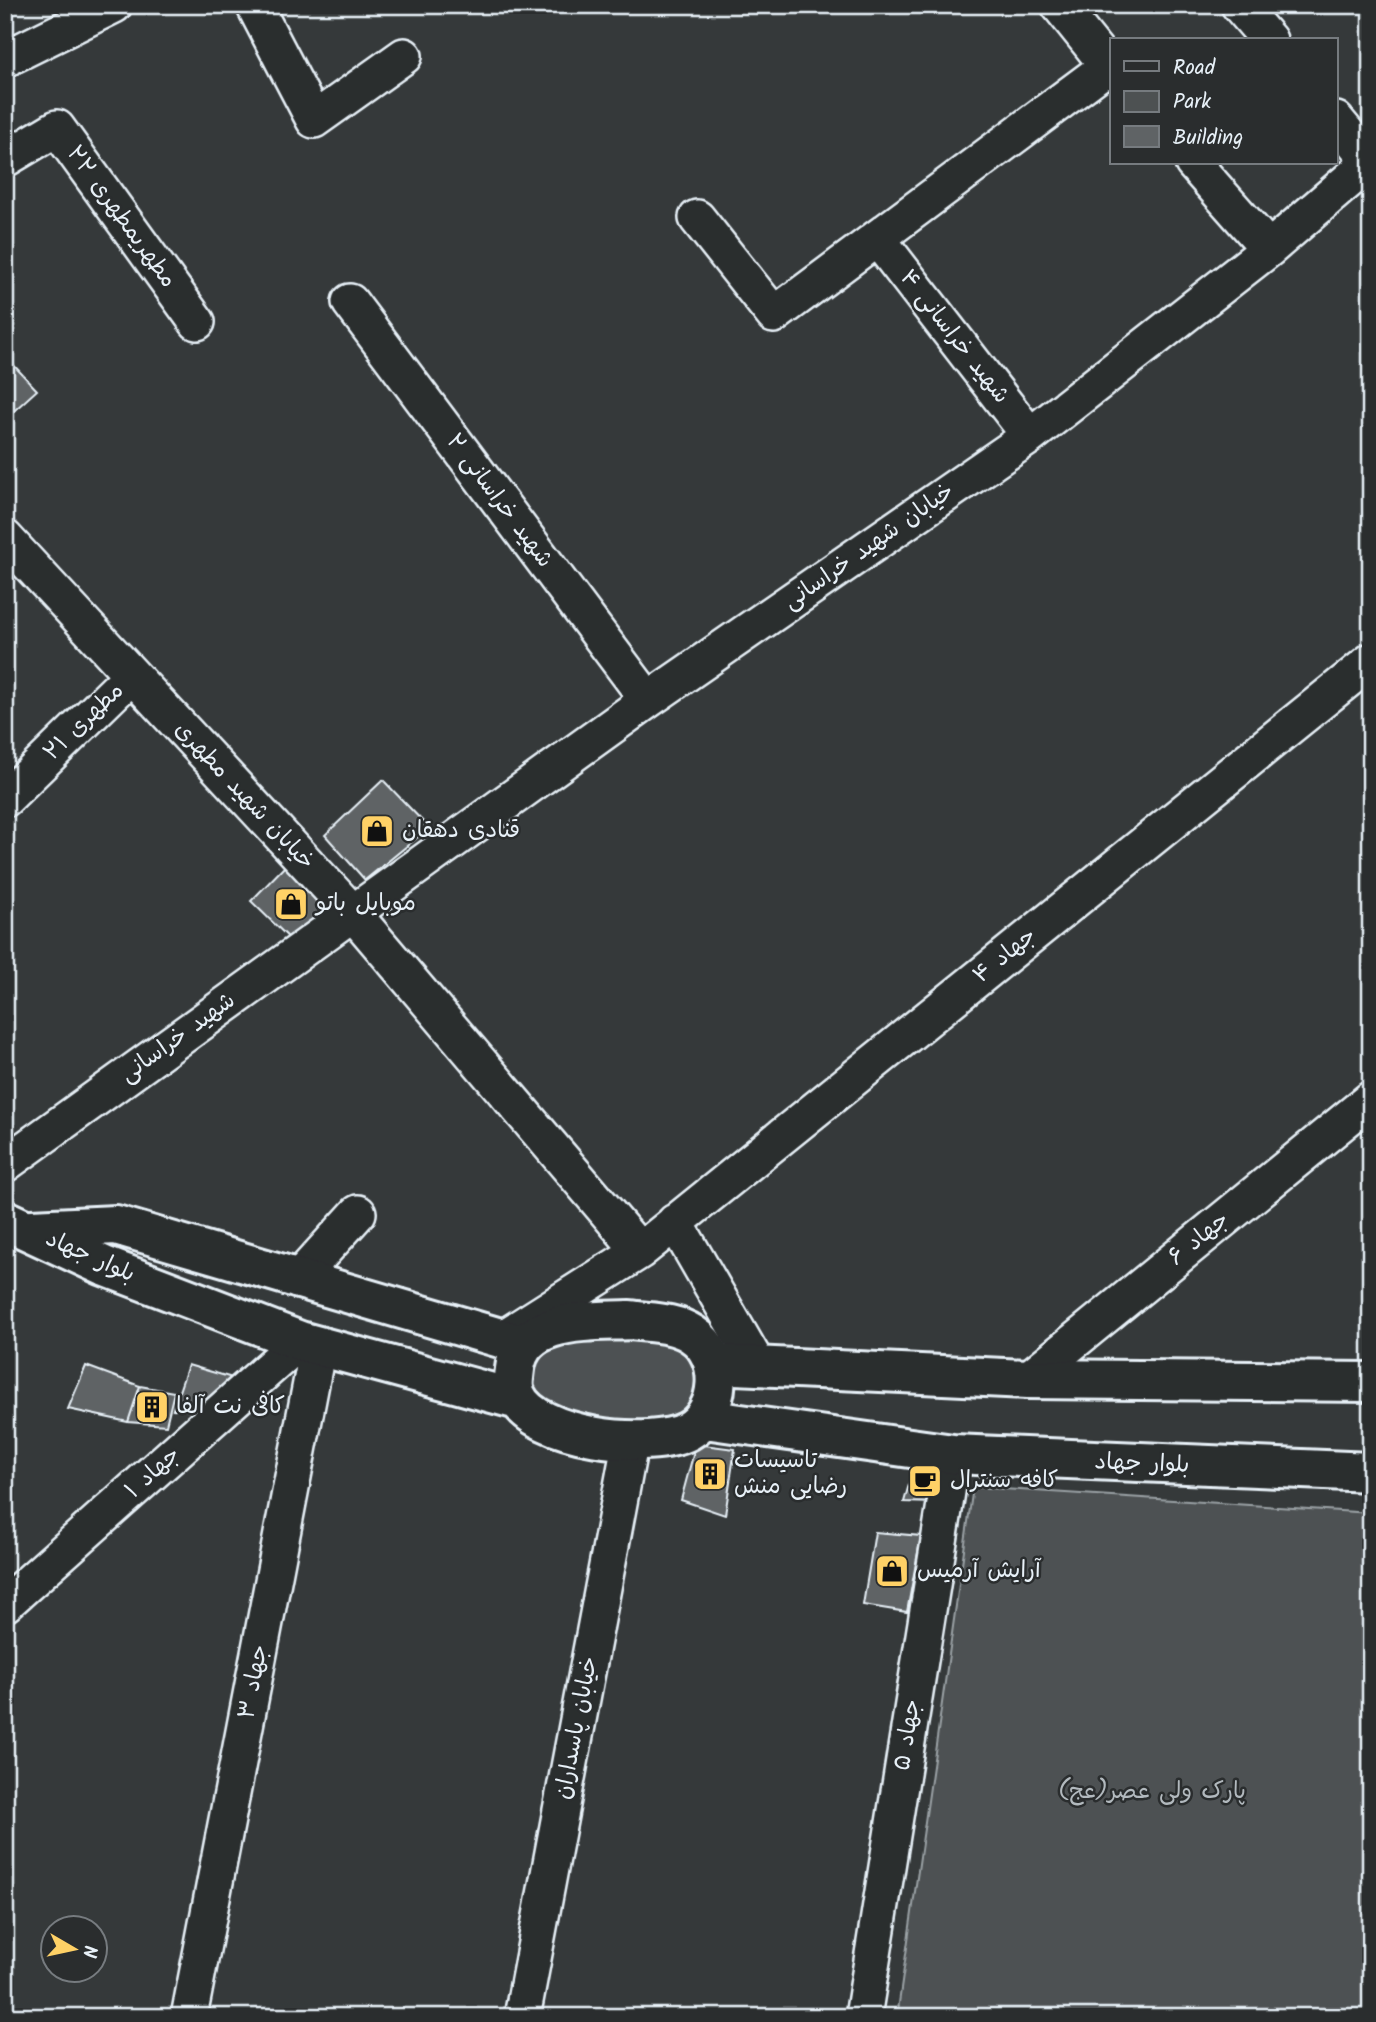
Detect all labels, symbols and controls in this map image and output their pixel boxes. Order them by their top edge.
legend [1110,38,1338,164]
text: Road [1173,52,1216,85]
text: Park [1173,86,1211,119]
text: Building [1173,122,1243,155]
street label: مطهریمطهری ۲۲ [57,138,185,296]
street label: شهید خراسانی ۴ [890,262,1018,412]
street label: شهید خراسانی ۲ [436,426,562,576]
street label: خیابان شهید خراسانی [776,474,962,620]
street label: مطهری ۲۱ [35,674,133,770]
street label: خیابان شهید مطهری [165,713,323,879]
shop icon: قنادی دهقان [358,812,396,850]
place label: قنادی دهقان [402,813,520,849]
shop icon: موبایل باتو [272,885,310,923]
place label: موبایل باتو [314,886,416,922]
street label: جهاد ۴ [965,919,1045,993]
street label: شهید خراسانی [113,984,243,1092]
street label: جهاد ۶ [1160,1203,1238,1275]
street label: بلوار جهاد [39,1221,141,1293]
building icon: کافی نت آلفا [133,1388,171,1426]
place label: کافی نت آلفا [176,1389,285,1425]
street label: جهاد ۱ [117,1438,189,1508]
place label: تاسیسات رضایی منش [734,1443,847,1505]
street label: بلوار جهاد [1094,1444,1190,1484]
building icon: تاسیسات رضایی منش [691,1455,729,1493]
cafe icon: کافه سنترال [906,1462,944,1500]
place label: کافه سنترال [950,1463,1059,1499]
shop icon: آرایش آرمیس [873,1552,911,1590]
place label: آرایش آرمیس [917,1553,1042,1589]
street label: جهاد ۳ [229,1642,279,1722]
street label: خیابان پاسداران [546,1654,608,1802]
street label: جهاد ۵ [885,1697,931,1773]
park label: پارک ولی عصر(عج) [1058,1774,1246,1810]
north arrow [38,1913,108,1983]
text: N [73,1943,105,1960]

